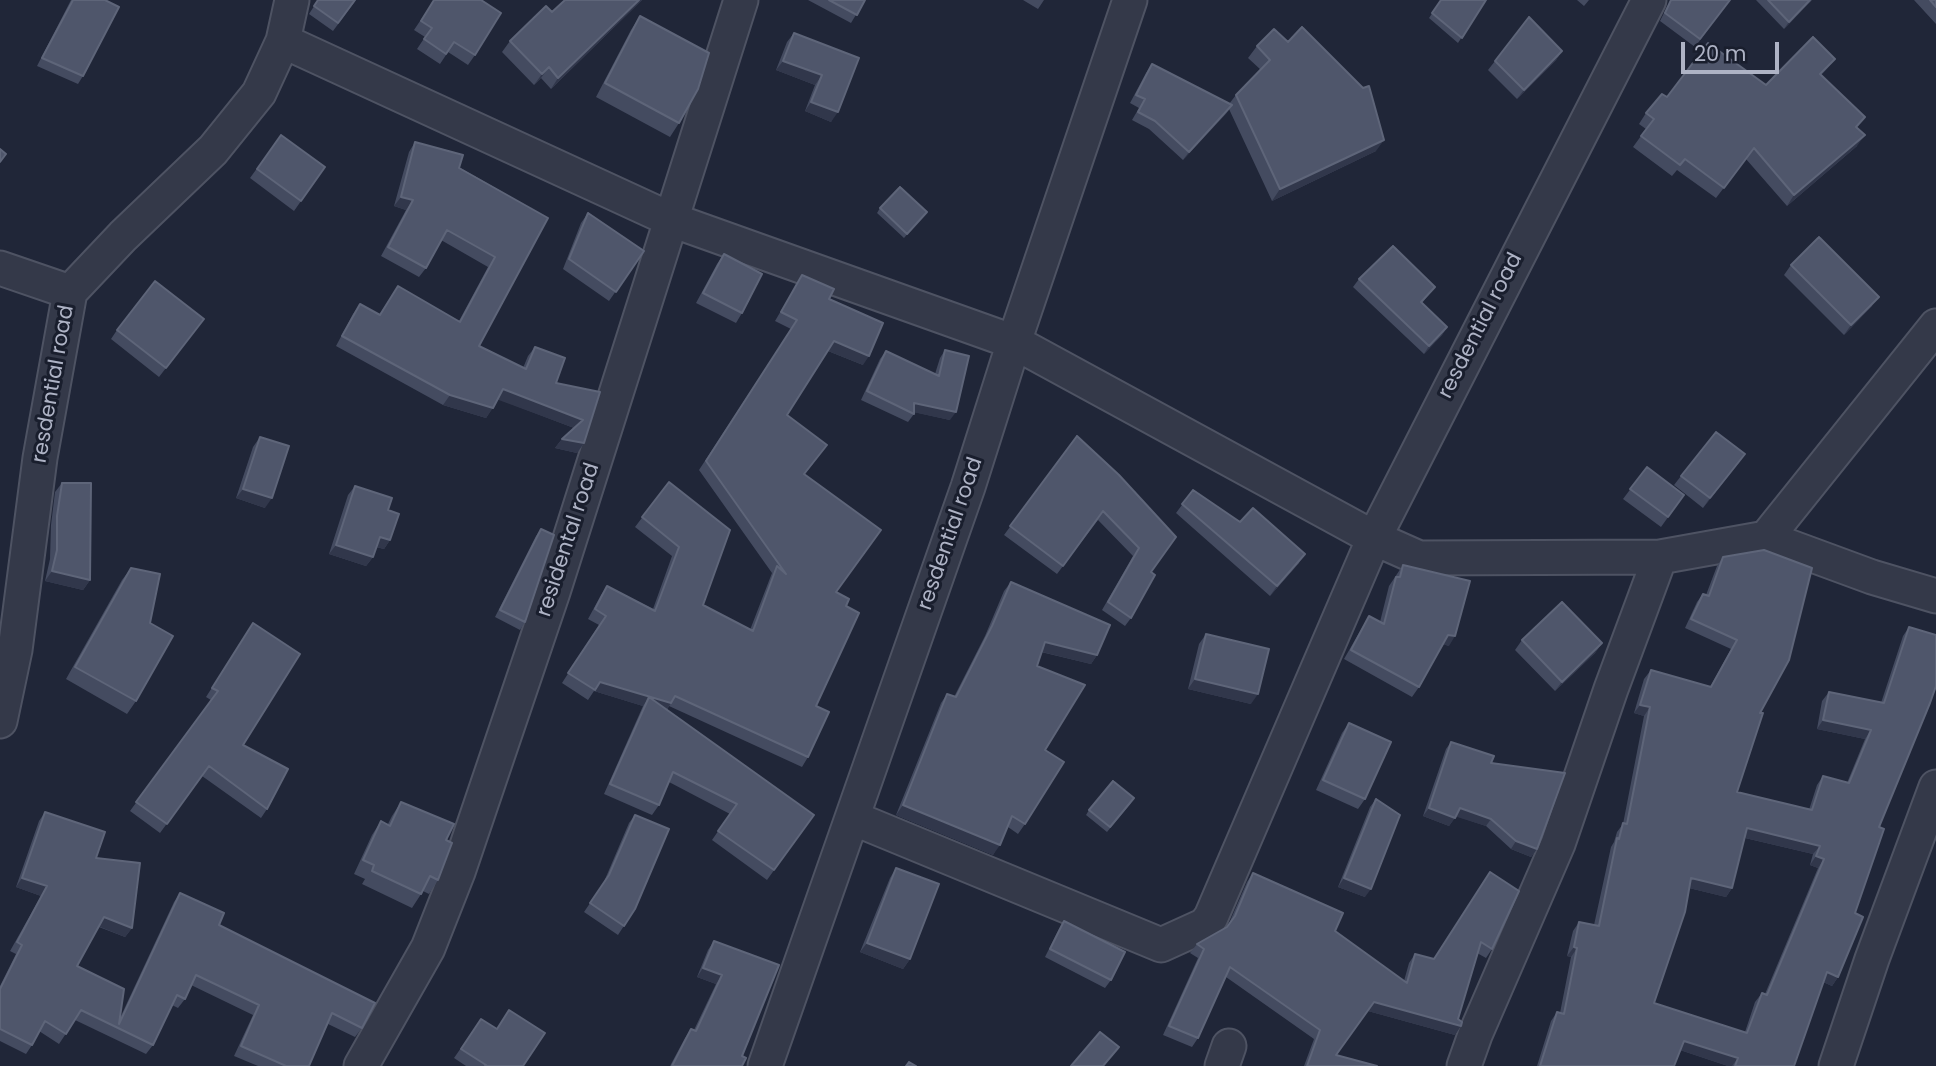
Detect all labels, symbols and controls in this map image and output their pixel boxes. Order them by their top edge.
scale bar [1684,28,1782,72]
text: 20 m [1694,39,1747,68]
street label: resdential road [1433,249,1529,403]
street label: resdential road [28,303,80,465]
street label: resdential road [913,454,989,614]
street label: residental road [532,460,606,620]

